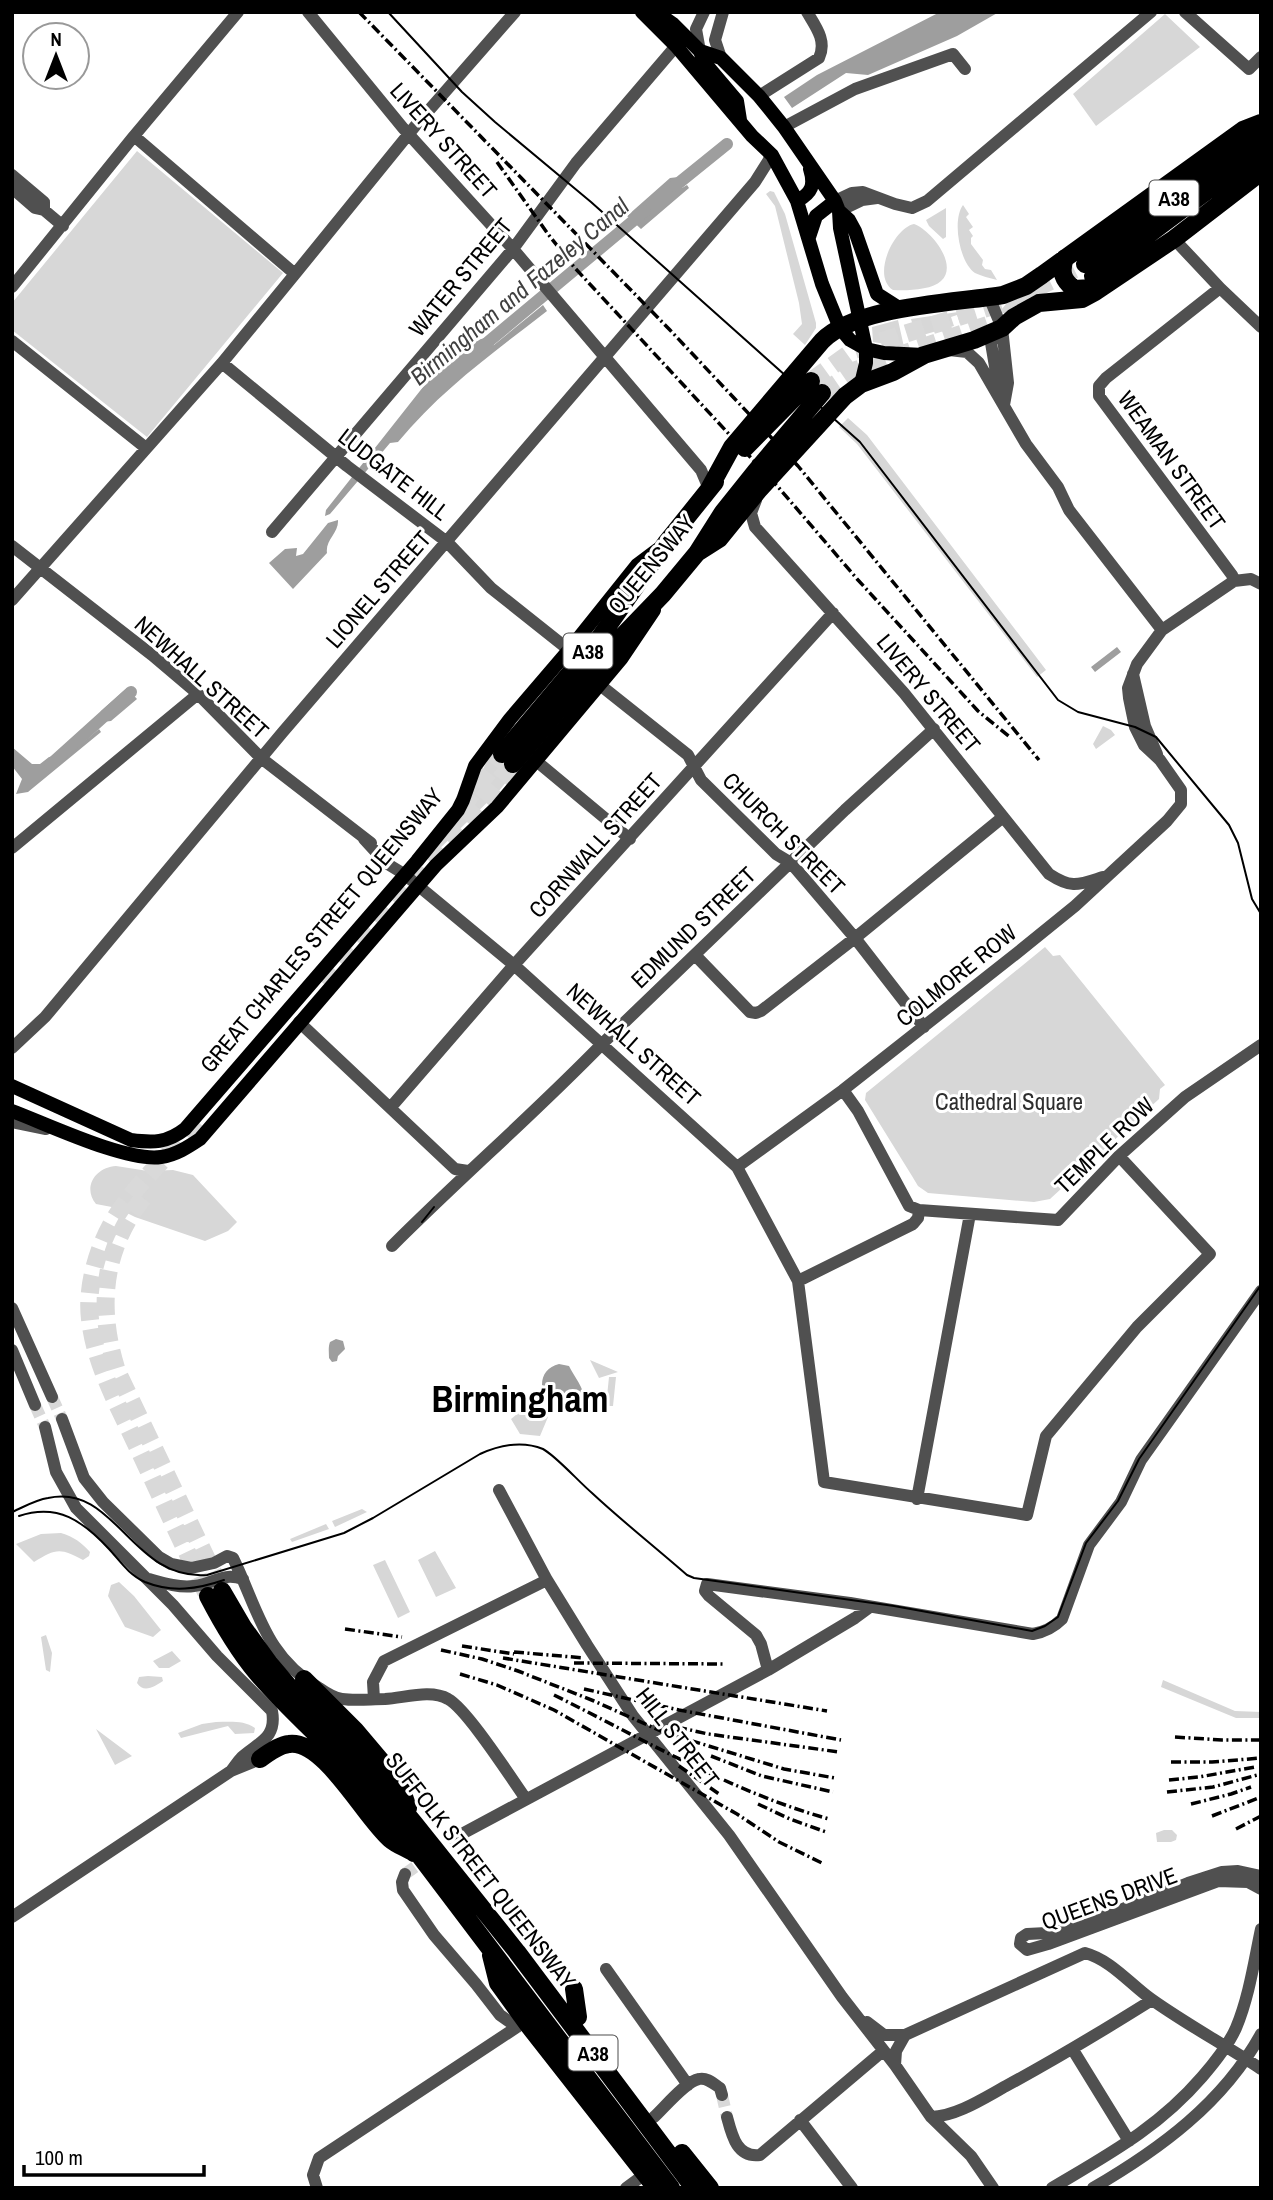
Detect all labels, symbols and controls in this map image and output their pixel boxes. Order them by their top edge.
north arrow [21,21,91,91]
text: N [50,26,62,52]
street label: LIVERY STREET [384,75,505,205]
road number: A38 [1150,180,1198,216]
water label: Birmingham and Fazeley Canal [403,190,635,392]
street label: WATER STREET [401,211,519,343]
street label: WEAMAN STREET [1111,384,1233,536]
street label: LUDGATE HILL [332,421,456,527]
street label: QUEENSWAY [600,508,702,620]
street label: LIONEL STREET [318,523,438,654]
street label: NEWHALL STREET [128,609,276,746]
street label: LIVERY STREET [870,627,988,759]
road number: A38 [564,634,612,668]
street label: CORNWALL STREET [522,765,669,924]
street label: CHURCH STREET [716,765,852,901]
street label: GREAT CHARLES STREET QUEENSWAY [193,781,450,1079]
street label: EDMUND STREET [624,859,763,995]
street label: COLMORE ROW [889,917,1023,1033]
street label: NEWHALL STREET [560,976,708,1113]
park label: Cathedral Square [935,1086,1083,1117]
street label: TEMPLE ROW [1048,1090,1161,1200]
district label: Birmingham [431,1374,609,1424]
street label: HILL STREET [629,1681,727,1794]
street label: SUFFOLK STREET QUEENSWAY [379,1745,583,1995]
street label: QUEENS DRIVE [1037,1859,1181,1937]
road number: A38 [568,2036,618,2070]
scale bar [24,2134,205,2178]
text: 100 m [35,2143,83,2172]

